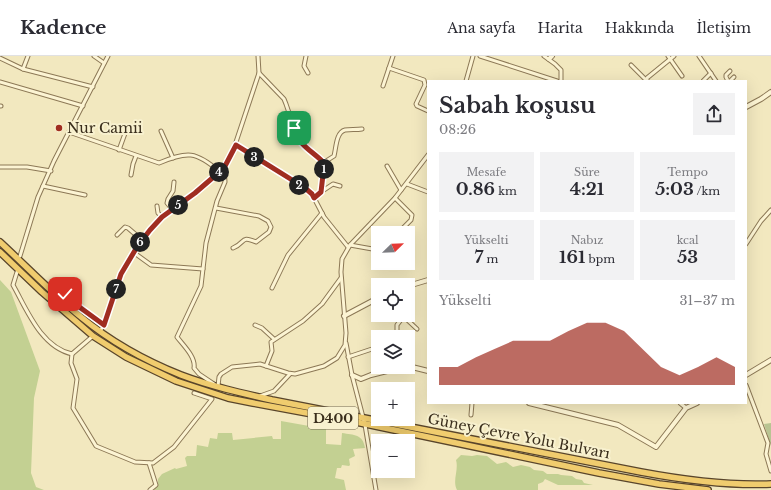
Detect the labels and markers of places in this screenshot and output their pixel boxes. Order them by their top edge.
pin [277,111,311,145]
place label: Nur Camii [67,119,143,137]
marker: Nur Camii [54,123,64,133]
pin: 3 [244,147,264,167]
pin: 1 [314,159,334,179]
pin: 4 [209,162,229,182]
pin: 2 [289,175,309,195]
pin: 5 [168,195,188,215]
pin: 6 [130,232,150,252]
pin [48,277,82,311]
pin: 7 [106,279,126,299]

